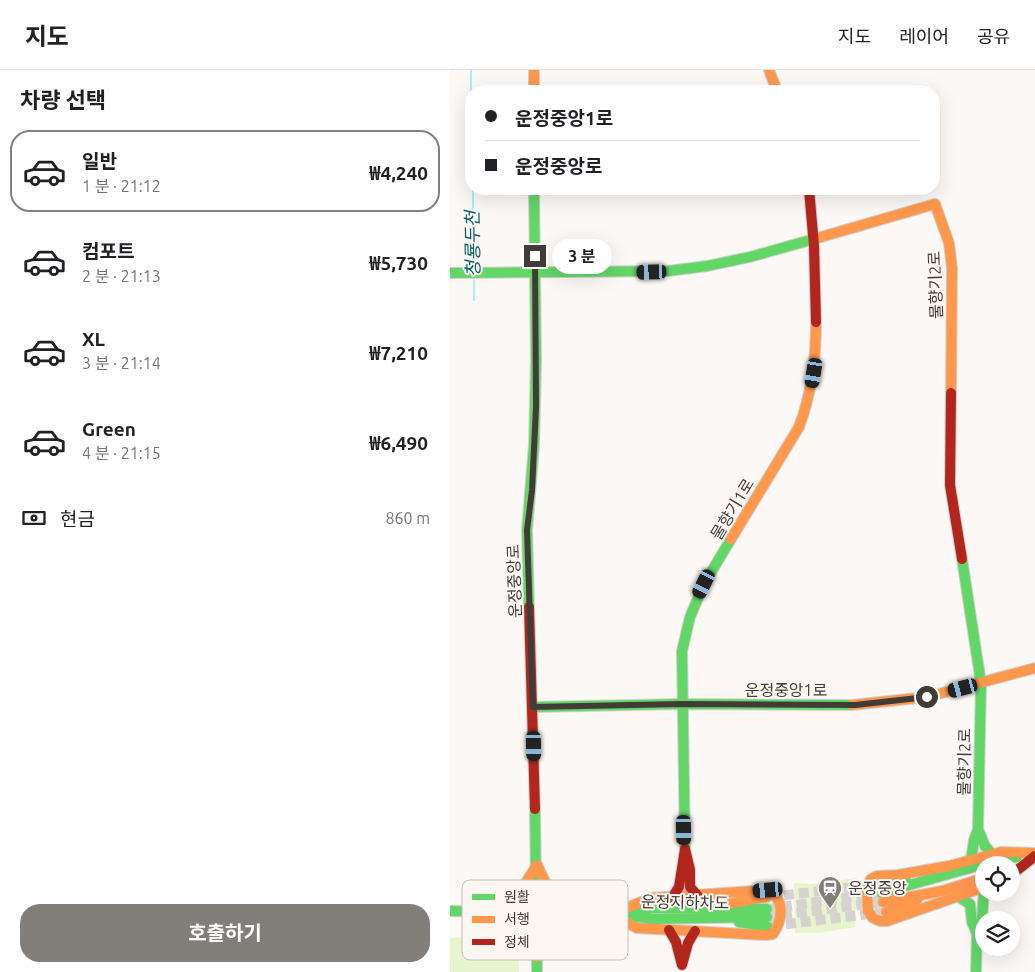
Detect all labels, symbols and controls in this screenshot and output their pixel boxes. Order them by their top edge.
text: 지도 [25,23,69,50]
text: 지도 [838,26,871,46]
text: 레이어 [899,26,949,46]
text: 공유 [977,26,1010,46]
text: 차량 선택 [20,87,106,112]
text: 운정중앙1로 [515,107,613,129]
icon: car [22,149,67,194]
text: 일반 [82,150,117,172]
text: 운정중앙로 [515,155,602,177]
text: ₩4,240 [369,162,428,184]
text: 1 분 · 21:12 [82,177,161,195]
water label: 청룡두천 [461,208,483,277]
callout: 3 분 [552,238,612,274]
icon: car [22,239,67,284]
text: 컴포트 [82,240,134,262]
route end [524,245,546,267]
text: 3 분 [568,247,596,265]
street label: 물향기2로 [925,250,945,319]
text: ₩5,730 [369,252,428,274]
car [636,264,667,280]
text: 2 분 · 21:13 [82,267,161,285]
text: XL [82,328,105,350]
icon: car [22,329,67,374]
text: ₩7,210 [369,342,428,364]
text: 3 분 · 21:14 [82,354,161,372]
car [804,357,823,389]
text: Green [82,418,136,440]
icon: car [22,419,67,464]
text: ₩6,490 [369,432,428,454]
text: 4 분 · 21:15 [82,444,161,462]
street label: 물향기1로 [707,475,757,543]
icon: cash [20,504,48,532]
text: 현금 [60,508,95,530]
text: 860 m [385,509,430,527]
street label: 운정중앙로 [504,544,524,618]
car [690,567,717,601]
car [946,677,979,699]
street label: 운정중앙1로 [745,681,828,699]
route start [916,686,938,708]
street label: 물향기2로 [954,728,974,796]
car [526,731,541,761]
car [676,815,691,845]
map controls [975,856,1020,956]
button: locate [975,856,1020,901]
station icon: 운정중앙 [817,875,843,909]
place label: 운정중앙 [848,879,907,897]
legend [462,880,628,960]
car [752,881,783,899]
text: 원활 [504,889,530,905]
street label: 운정지하차도 [641,892,730,912]
button: 호출하기 [20,904,430,962]
text: 서행 [504,911,530,927]
button: layers [975,911,1020,956]
text: 정체 [504,934,530,950]

